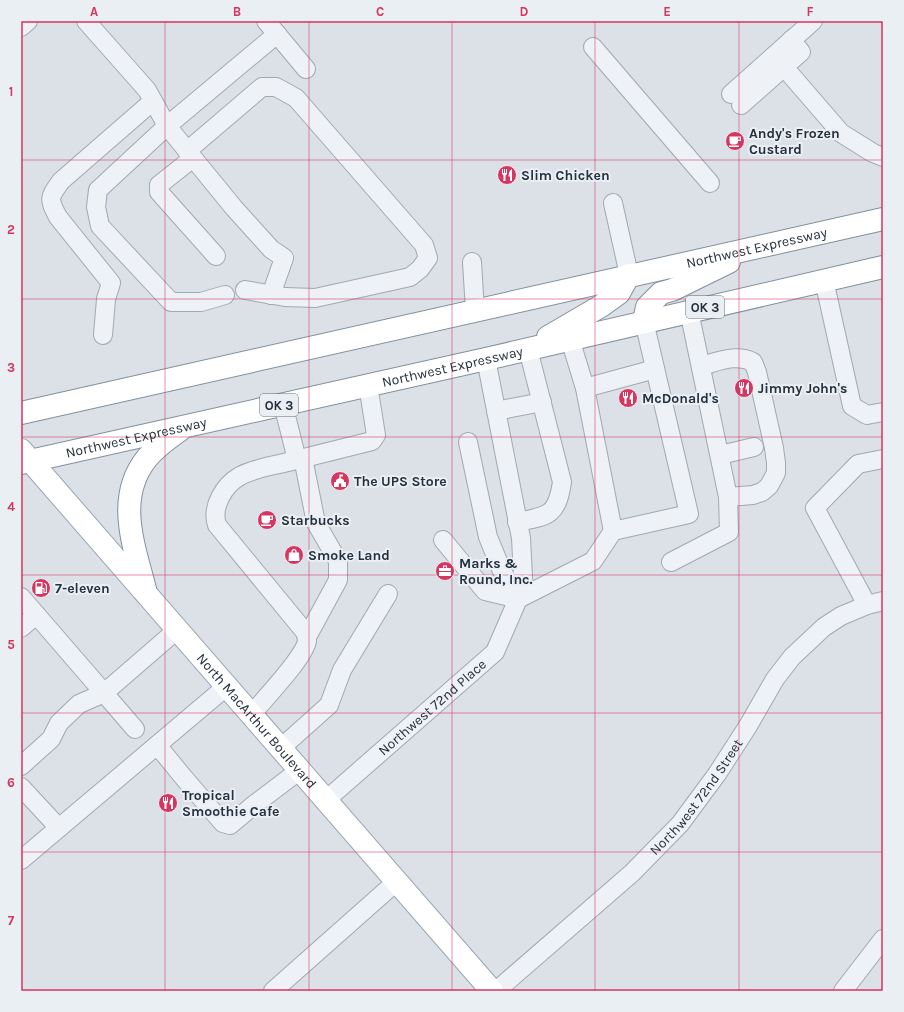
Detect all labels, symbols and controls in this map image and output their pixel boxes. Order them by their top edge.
text: A [90,4,98,19]
text: B [233,4,241,19]
text: C [376,4,384,19]
text: D [520,4,529,19]
text: E [663,4,671,19]
text: F [806,4,814,19]
text: 1 [9,84,13,99]
place label: Andy's Frozen Custard [749,125,840,158]
cafe icon: Andy's Frozen Custard [724,130,746,152]
restaurant icon: Slim Chicken [496,164,518,186]
place label: Slim Chicken [521,167,610,184]
text: 2 [7,222,15,237]
street label: Northwest Expressway [685,223,829,272]
road number: OK 3 [686,296,724,318]
street label: Northwest Expressway [380,342,525,391]
text: 3 [7,360,15,375]
restaurant icon: Jimmy John's [733,377,755,399]
place label: Jimmy John's [758,380,847,397]
restaurant icon: McDonald's [617,387,639,409]
place label: McDonald's [642,390,719,407]
road number: OK 3 [260,394,298,416]
street label: Northwest Expressway [64,413,209,461]
public building icon: The UPS Store [329,470,351,492]
place label: The UPS Store [354,473,447,490]
text: 4 [7,499,15,514]
cafe icon: Starbucks [256,509,278,531]
place label: Starbucks [281,512,350,529]
shop icon: Smoke Land [283,544,305,566]
place label: Smoke Land [308,547,390,564]
place label: Marks & Round, Inc. [459,555,533,588]
office icon: Marks & Round, Inc. [434,560,456,582]
fuel station icon: 7-eleven [30,577,52,599]
place label: 7-eleven [55,580,110,597]
text: 5 [7,637,15,652]
street label: North MacArthur Boulevard [193,650,320,792]
street label: Northwest 72nd Place [375,655,490,759]
street label: Northwest 72nd Street [646,735,746,858]
text: 6 [7,775,15,790]
place label: Tropical Smoothie Cafe [182,787,279,820]
restaurant icon: Tropical Smoothie Cafe [157,792,179,814]
text: 7 [8,913,15,928]

